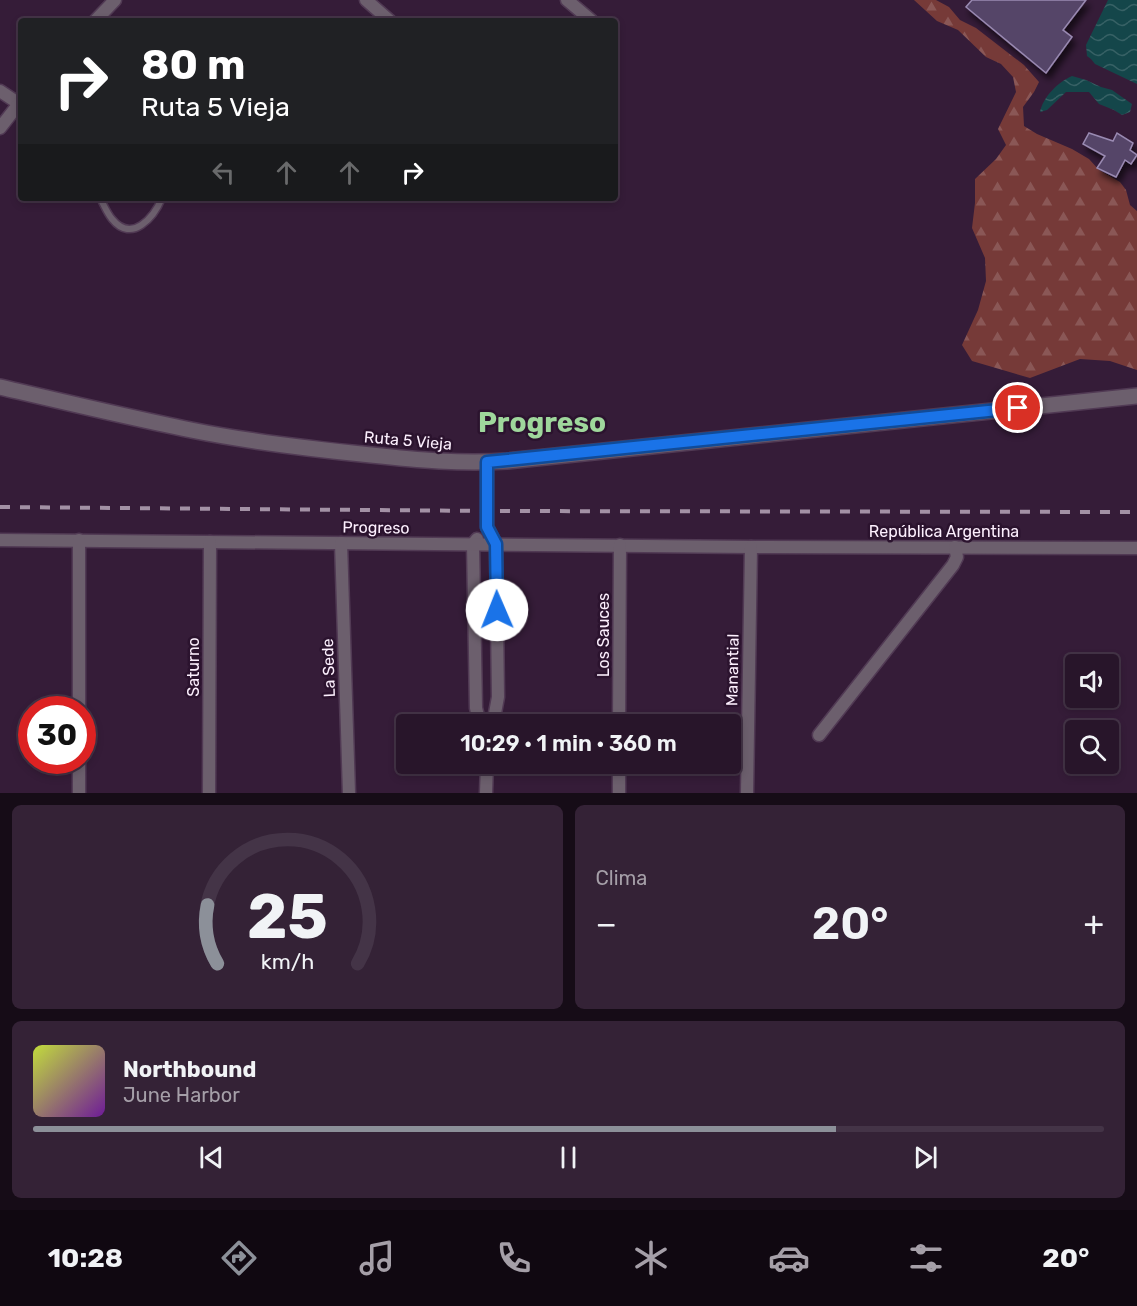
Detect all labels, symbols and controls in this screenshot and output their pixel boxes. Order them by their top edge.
text: 80 m [141,40,245,90]
icon: right [42,42,120,120]
text: Ruta 5 Vieja [141,91,290,123]
icon: left [207,156,240,189]
icon: ahead [270,156,303,189]
icon: ahead [333,156,366,189]
icon: right [396,156,429,189]
pin [992,382,1043,433]
icon: arrive [1001,391,1034,424]
district label: Progreso [478,406,606,439]
street label: Ruta 5 Vieja [363,427,453,454]
street label: Progreso [342,517,410,538]
street label: República Argentina [869,522,1019,541]
position arrow [465,578,529,642]
street label: Los Sauces [594,593,613,677]
street label: Manantial [722,634,743,706]
street label: Saturno [184,637,203,697]
street label: La Sede [318,638,339,698]
map controls [1065,654,1119,774]
button: sound [1065,654,1119,708]
speed limit sign: 30 [18,696,96,774]
button: search [1065,720,1119,774]
text: 10:29 · 1 min · 360 m [460,730,677,757]
text: Clima [596,866,647,890]
text: 25 [247,880,328,954]
text: 20° [812,897,889,950]
text: − [596,904,617,943]
text: + [1083,904,1104,943]
text: km/h [260,949,314,974]
text: Northbound [123,1056,256,1083]
text: June Harbor [123,1083,240,1107]
icon: previous [195,1141,228,1174]
icon: pause [552,1141,585,1174]
icon: next [909,1141,942,1174]
icon: directions [218,1237,260,1279]
icon: music [356,1237,398,1279]
icon: phone [493,1237,535,1279]
icon: climate [630,1237,672,1279]
icon: car [768,1237,810,1279]
icon: filters [905,1237,947,1279]
text: 10:28 [48,1242,123,1274]
text: 20° [1042,1242,1089,1274]

